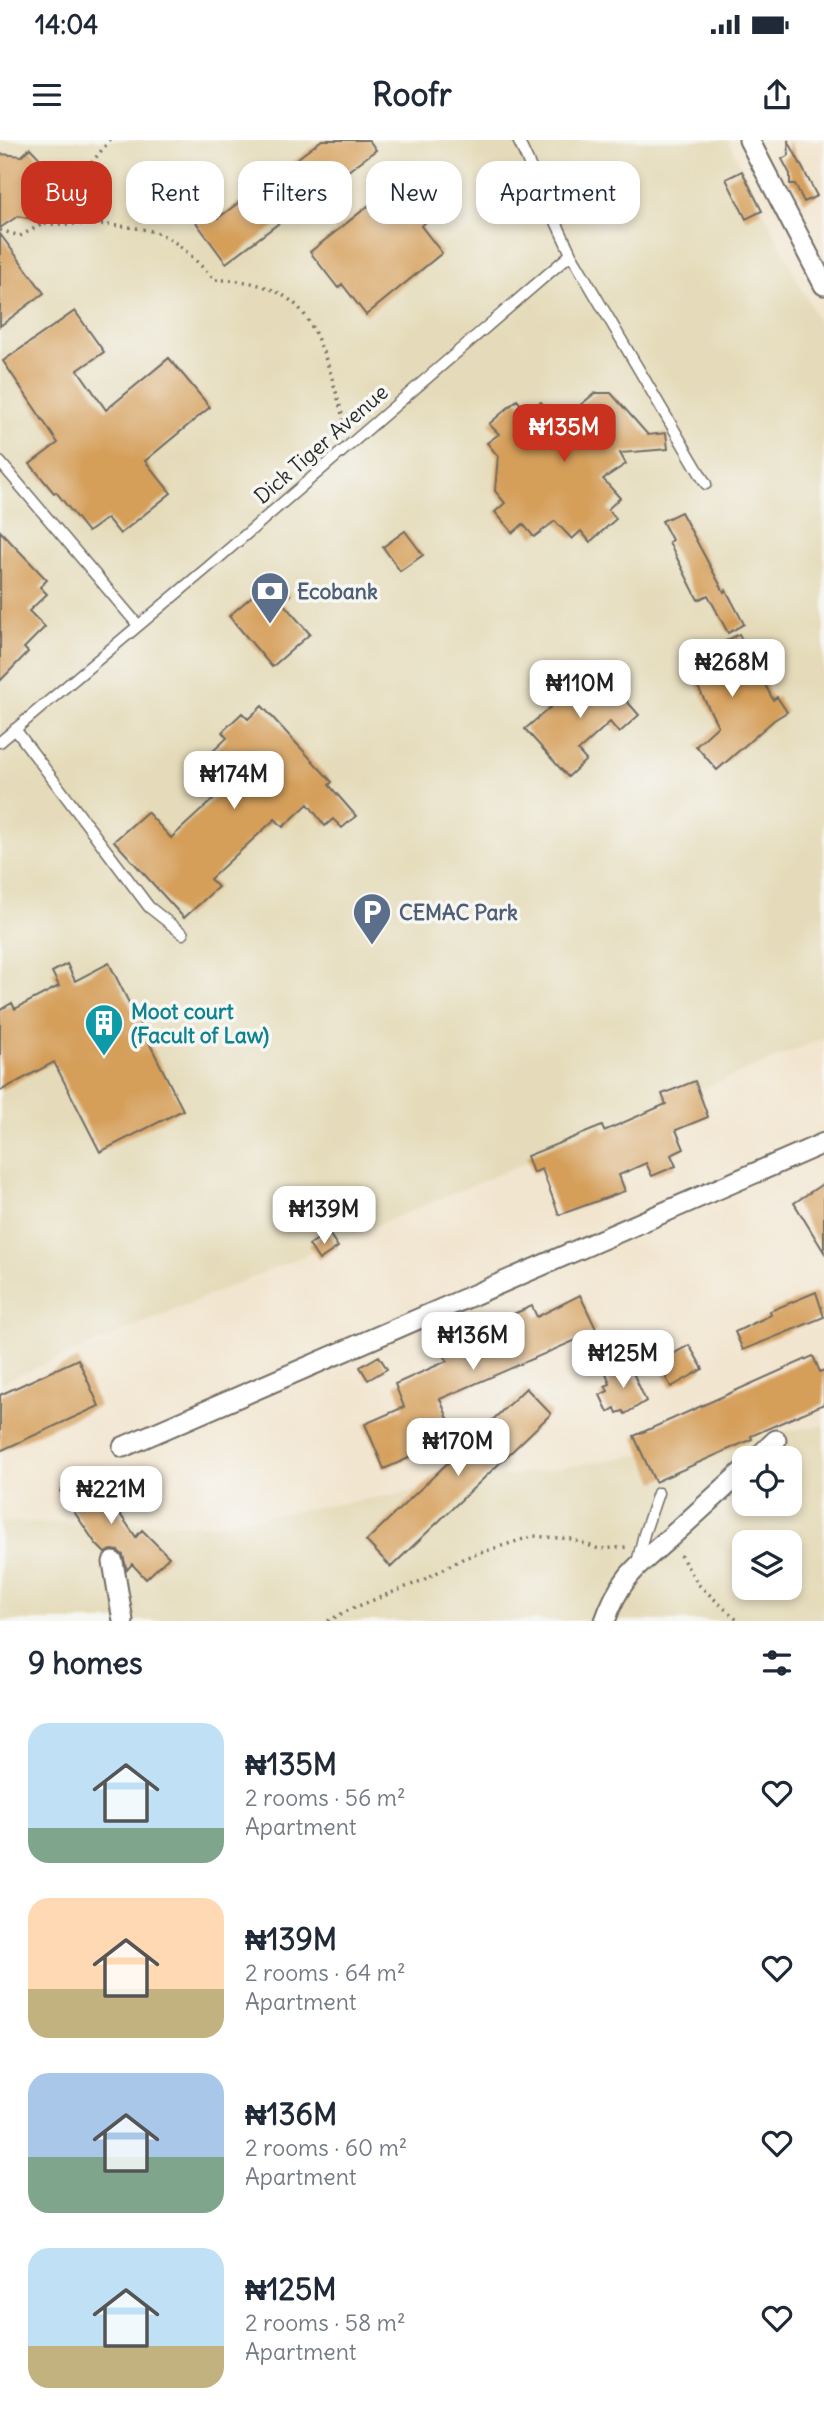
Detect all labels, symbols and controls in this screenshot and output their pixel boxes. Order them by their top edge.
text: 14:04 [35,8,98,41]
text: Roofr [372,74,452,115]
icon: menu [28,76,66,114]
icon: share [758,76,796,114]
chip: Buy [21,161,112,224]
chip: Rent [126,161,224,224]
chip: Filters [238,161,352,224]
chip: New [366,161,462,224]
chip: Apartment [476,161,640,224]
street label: Dick Tiger Avenue [248,378,394,510]
pin: ₦135M [515,404,613,464]
text: ₦135M [529,412,599,441]
bank icon: Ecobank [249,570,291,625]
place label: Ecobank [297,578,378,605]
pin: ₦268M [683,640,781,699]
text: ₦268M [695,647,769,676]
pin: ₦110M [531,660,629,720]
text: ₦110M [546,668,614,697]
pin: ₦174M [185,752,283,811]
text: ₦174M [200,759,268,788]
parking icon: CEMAC Park [351,891,393,946]
place label: CEMAC Park [399,899,518,926]
place label: Moot court (Facult of Law) [131,998,269,1049]
building icon: Moot court (Facult of Law) [83,1002,125,1057]
pin: ₦139M [275,1186,373,1246]
text: ₦139M [289,1194,359,1223]
pin: ₦136M [424,1312,522,1372]
text: ₦136M [438,1320,508,1349]
pin: ₦125M [574,1330,672,1390]
text: ₦125M [588,1338,658,1367]
pin: ₦170M [409,1418,507,1478]
text: ₦170M [423,1426,493,1455]
map controls [732,1446,802,1600]
button: locate [732,1446,802,1516]
pin: ₦221M [62,1466,160,1526]
text: ₦221M [76,1474,146,1503]
button: layers [732,1530,802,1600]
text: 9 homes [28,1644,143,1682]
icon: filters [758,1644,796,1682]
text: ₦135M [245,1745,337,1783]
icon: home [84,1751,168,1835]
icon: heart [758,1774,796,1812]
text: 2 rooms · 56 m² [245,1783,406,1812]
text: Apartment [245,1812,357,1841]
text: ₦139M [245,1920,337,1958]
icon: home [84,1926,168,2010]
icon: heart [758,1949,796,1987]
text: 2 rooms · 64 m² [245,1958,406,1987]
text: Apartment [245,1987,357,2016]
text: ₦136M [245,2095,337,2133]
icon: home [84,2101,168,2185]
icon: heart [758,2124,796,2162]
text: 2 rooms · 60 m² [245,2133,407,2162]
text: Apartment [245,2162,357,2191]
text: ₦125M [245,2270,337,2308]
icon: home [84,2276,168,2360]
icon: heart [758,2299,796,2337]
text: 2 rooms · 58 m² [245,2308,406,2337]
text: Apartment [245,2337,357,2366]

